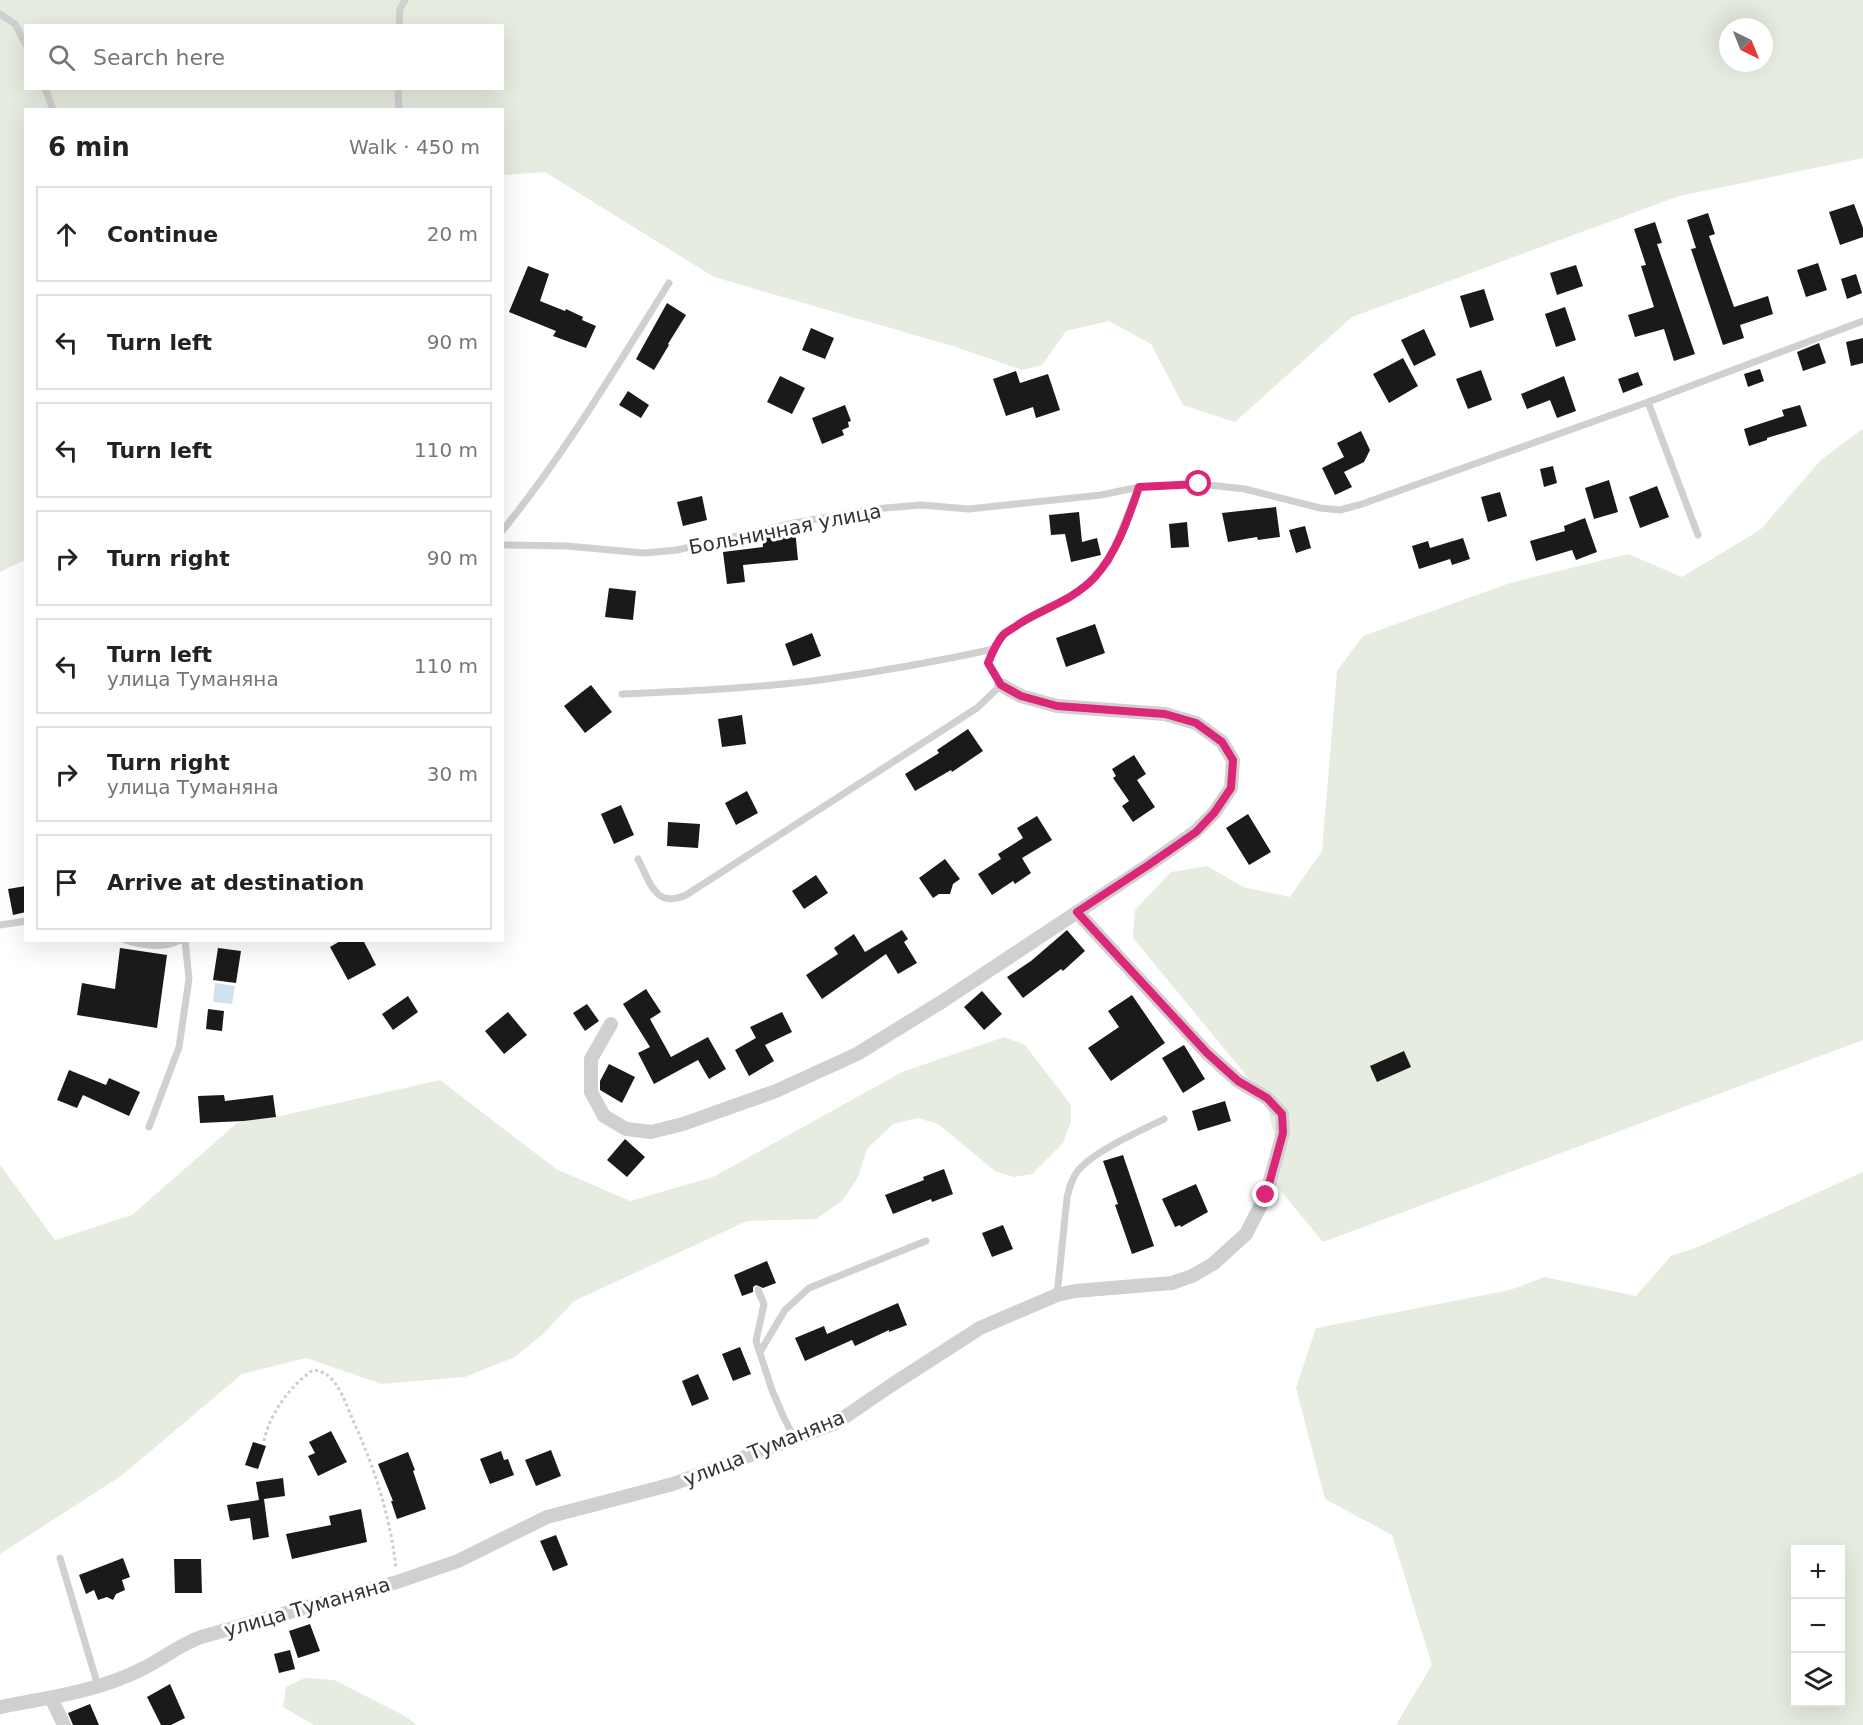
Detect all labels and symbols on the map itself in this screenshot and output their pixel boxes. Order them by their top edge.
north arrow [1719,18,1773,72]
route start [1185,470,1211,496]
street label: Больничная улица [687,499,883,559]
route end [1252,1181,1278,1207]
street label: улица Туманяна [680,1405,848,1491]
street label: улица Туманяна [221,1572,393,1642]

